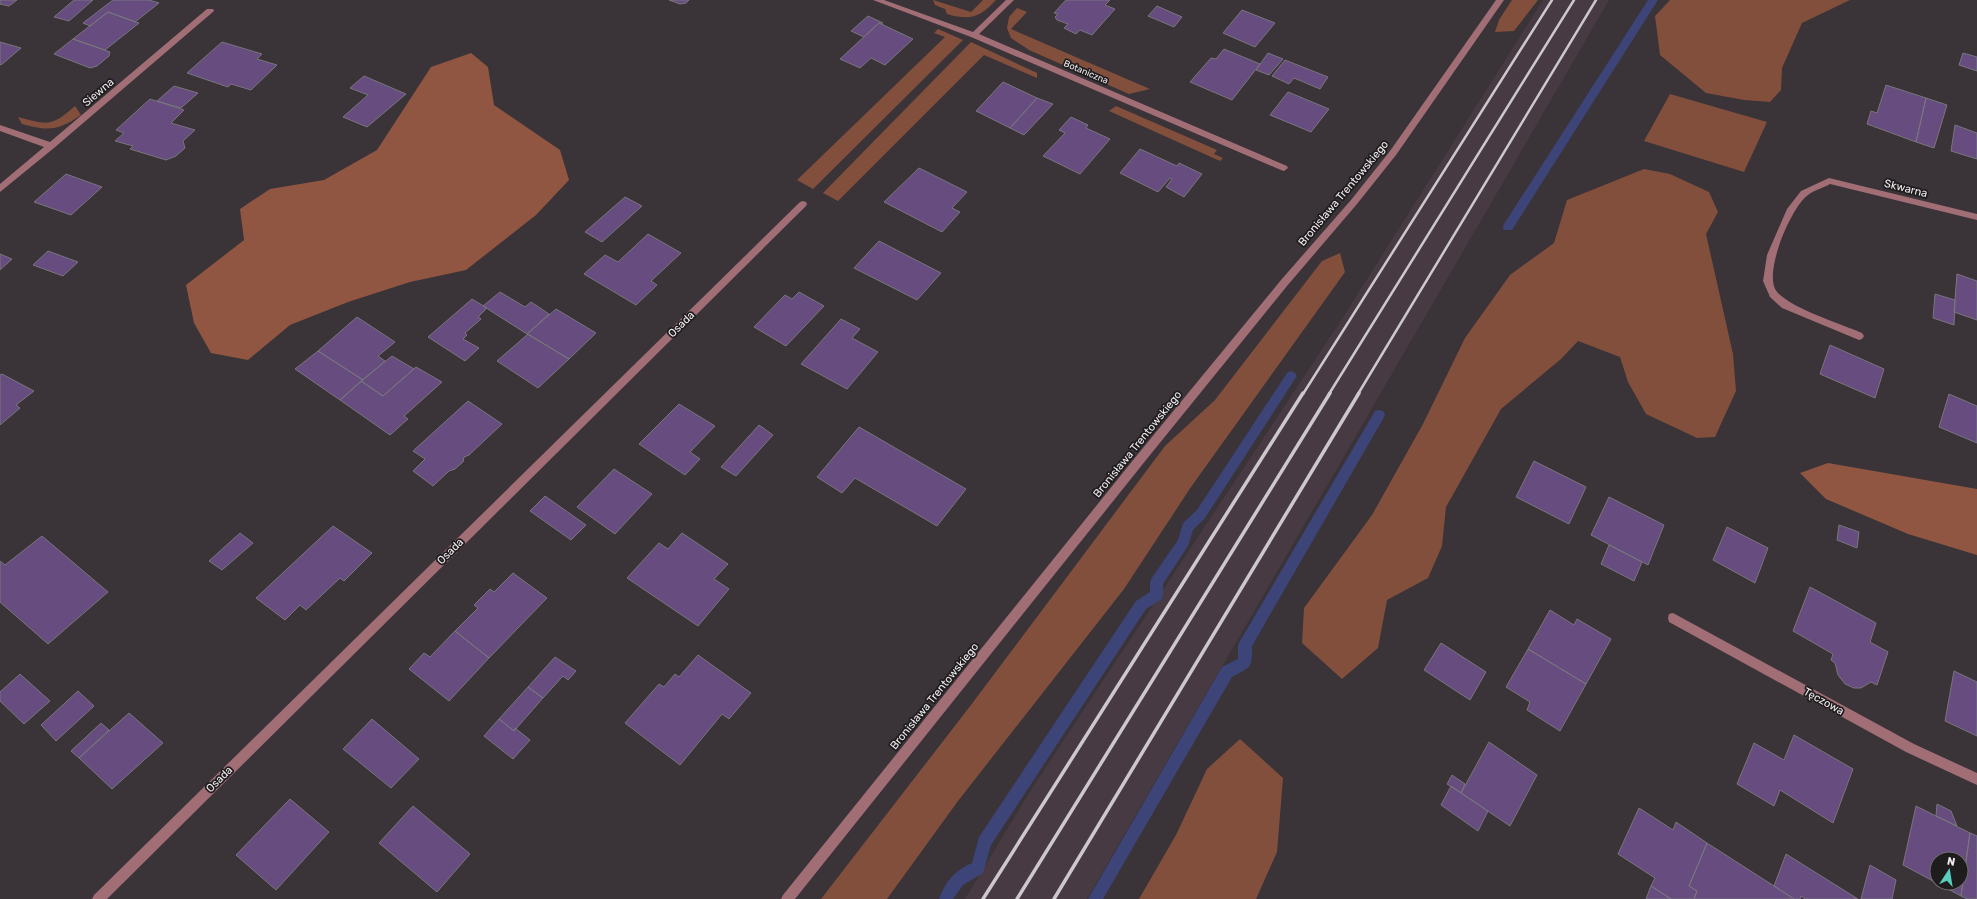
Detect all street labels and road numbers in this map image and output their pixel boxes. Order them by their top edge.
street label: Botaniczna [1062,58,1110,86]
street label: Siewna [80,75,117,109]
street label: Bronisława Trentowskiego [1296,138,1391,249]
street label: Skwarna [1883,177,1929,200]
street label: Osada [666,309,697,340]
street label: Bronisława Trentowskiego [1090,388,1184,500]
street label: Osada [435,536,466,567]
street label: Bronisława Trentowskiego [887,640,981,752]
street label: Tęczowa [1801,685,1846,718]
street label: Osada [204,764,235,795]

